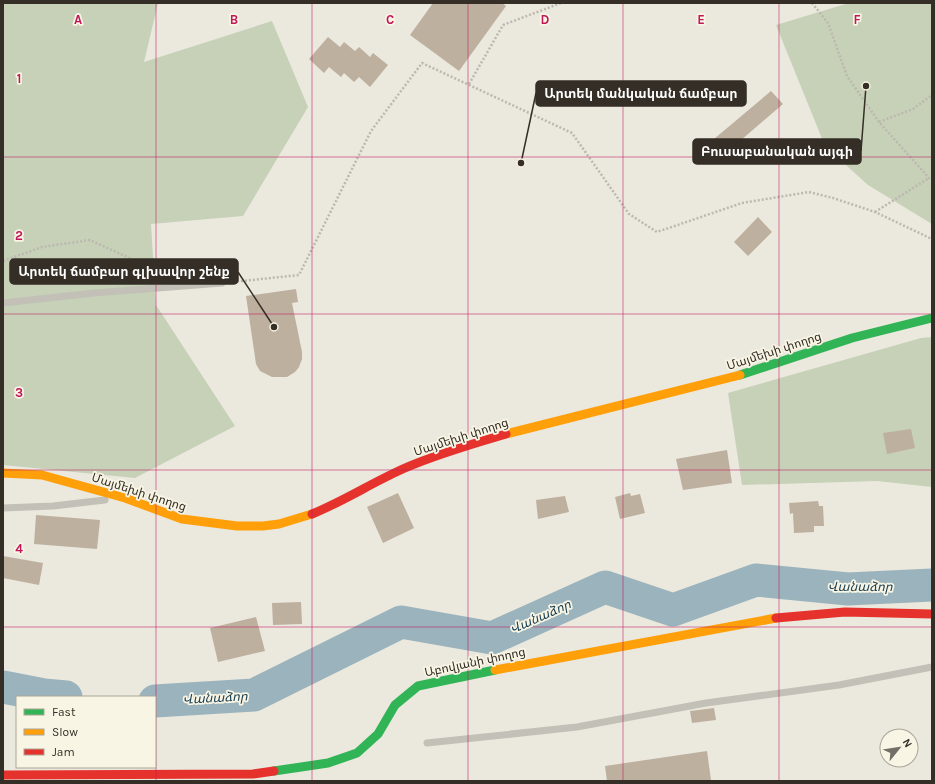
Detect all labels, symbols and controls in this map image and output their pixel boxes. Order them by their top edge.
text: A [74,12,82,27]
text: B [230,12,238,27]
text: C [386,12,394,27]
text: D [541,12,550,27]
text: E [697,12,705,27]
text: F [853,12,861,27]
text: 1 [17,71,21,86]
callout: Արտեկ մանկական ճամբար [536,81,746,106]
text: Արտեկ մանկական ճամբար [544,86,738,101]
callout: Բուսաբանական այգի [693,139,861,164]
text: Բուսաբանական այգի [701,144,853,159]
text: 2 [15,228,23,243]
callout: Արտեկ ճամբար գլխավոր շենք [10,259,238,284]
text: Արտեկ ճամբար գլխավոր շենք [18,264,230,279]
street label: Մայմեխի փողոց [725,329,823,373]
text: 3 [15,385,23,400]
street label: Մայմեխի փողոց [412,415,510,459]
street label: Մայմեխի փողոց [90,470,188,514]
text: 4 [15,541,23,556]
water label: Վանաձոր [827,579,893,595]
water label: Վանաձոր [507,596,574,637]
street label: Աբովյանի փողոց [423,644,527,680]
water label: Վանաձոր [182,688,248,708]
legend [16,696,156,768]
text: Fast [52,705,76,719]
text: Slow [52,725,78,739]
north arrow [879,728,919,768]
text: N [900,737,915,750]
text: Jam [52,745,75,759]

